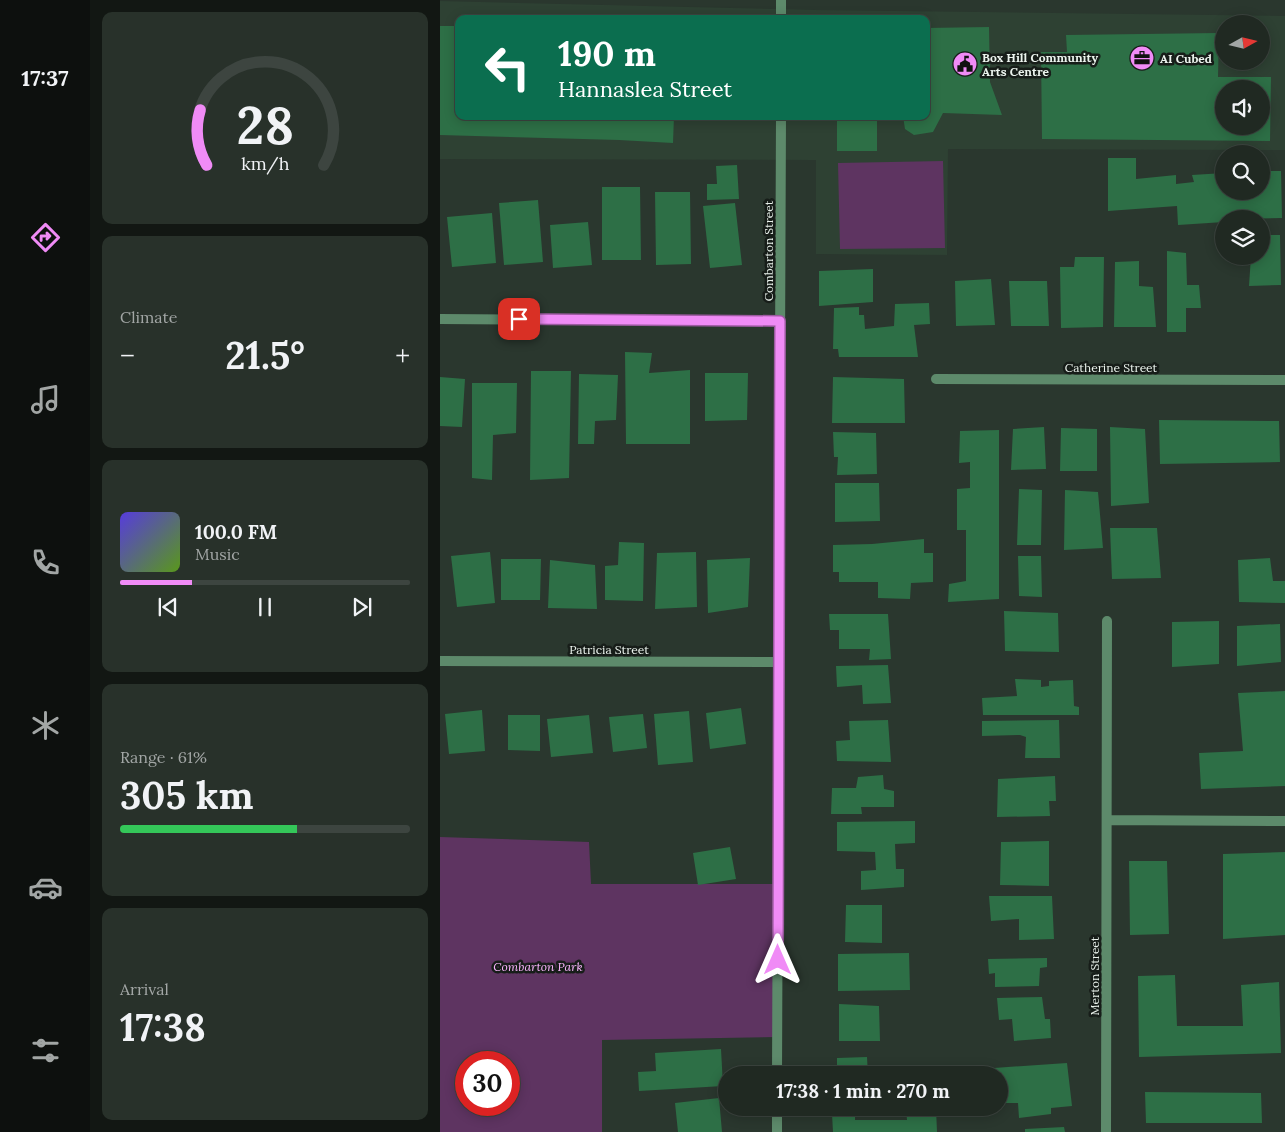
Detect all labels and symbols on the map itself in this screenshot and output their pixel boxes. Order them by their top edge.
north arrow [1215,15,1270,70]
office icon: AI Cubed [1129,45,1155,71]
place label: Box Hill Community Arts Centre [982,50,1098,79]
public building icon: Box Hill Community Arts Centre [952,51,978,77]
place label: AI Cubed [1160,51,1212,66]
street label: Combarton Street [761,200,776,301]
pin [498,298,540,340]
street label: Catherine Street [1065,360,1158,375]
street label: Patricia Street [569,642,649,657]
position arrow [751,933,803,985]
street label: Merton Street [1087,936,1102,1015]
park label: Combarton Park [493,959,583,974]
speed limit sign: 30 [455,1051,520,1116]

